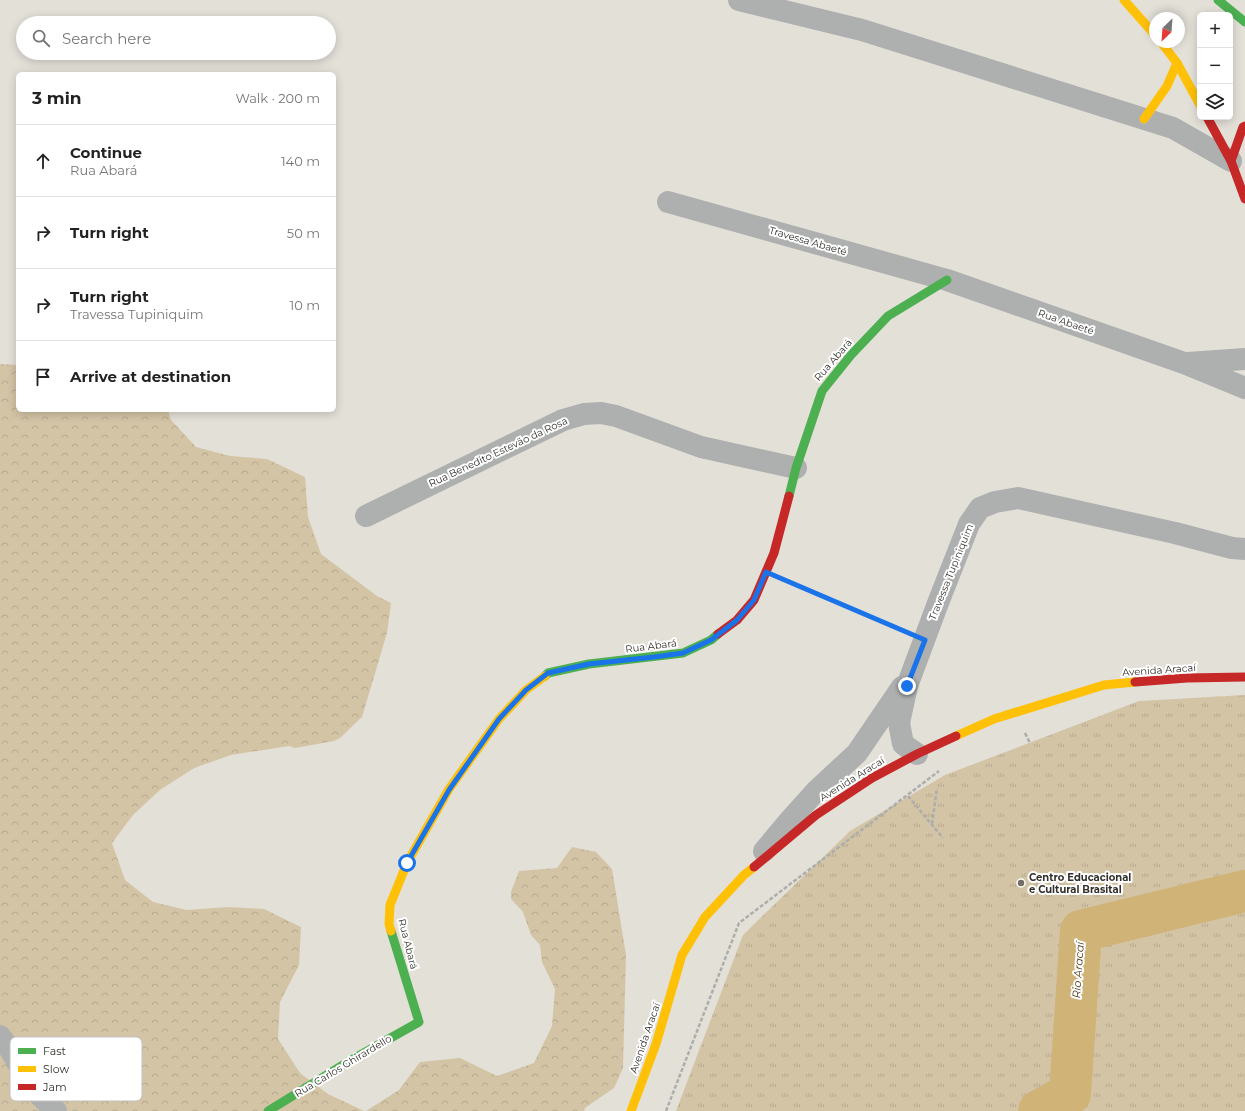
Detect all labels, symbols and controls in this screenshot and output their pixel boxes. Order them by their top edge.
north arrow [1149,12,1185,48]
map controls [1197,12,1233,120]
button: + [1197,12,1233,48]
search box [16,16,336,60]
icon: search [30,27,52,49]
text: Search here [62,29,151,48]
button: − [1197,48,1233,84]
button: layers [1197,84,1233,120]
text: 3 min [32,88,82,108]
text: Walk · 200 m [235,90,320,106]
text: Continue [70,143,142,162]
icon: ahead [32,150,54,172]
text: 140 m [281,153,320,169]
text: Rua Abará [70,162,137,178]
icon: right [32,222,54,244]
text: Turn right [70,223,149,242]
street label: Travessa Abaeté [768,224,848,258]
text: 50 m [287,225,320,241]
text: Turn right [70,287,149,306]
icon: right [32,294,54,316]
text: 10 m [290,297,320,313]
text: Travessa Tupiniquim [70,306,203,322]
street label: Rua Abaeté [1036,306,1096,338]
street label: Rua Abará [811,336,855,384]
icon: arrive [32,366,54,388]
text: Arrive at destination [70,367,231,386]
street label: Rua Benedito Estevão da Rosa [426,414,570,490]
street label: Travessa Tupiniquim [926,522,976,622]
street label: Rua Abará [625,636,677,656]
street label: Avenida Aracaí [1122,661,1198,679]
route end [898,677,916,695]
street label: Avenida Aracaí [817,753,888,804]
route start [398,854,416,872]
place label: Centro Educacional e Cultural Brasital [1029,871,1131,896]
marker: Centro Educacional e Cultural Brasital [1016,878,1026,888]
street label: Rua Abará [395,917,421,971]
water label: Rio Aracaí [1069,939,1087,999]
street label: Avenida Aracaí [627,1000,664,1075]
street label: Rua Carlos Ghirardello [292,1032,394,1100]
legend [10,1037,142,1101]
text: Fast [43,1044,67,1058]
text: Slow [43,1062,69,1076]
text: Jam [42,1080,67,1094]

